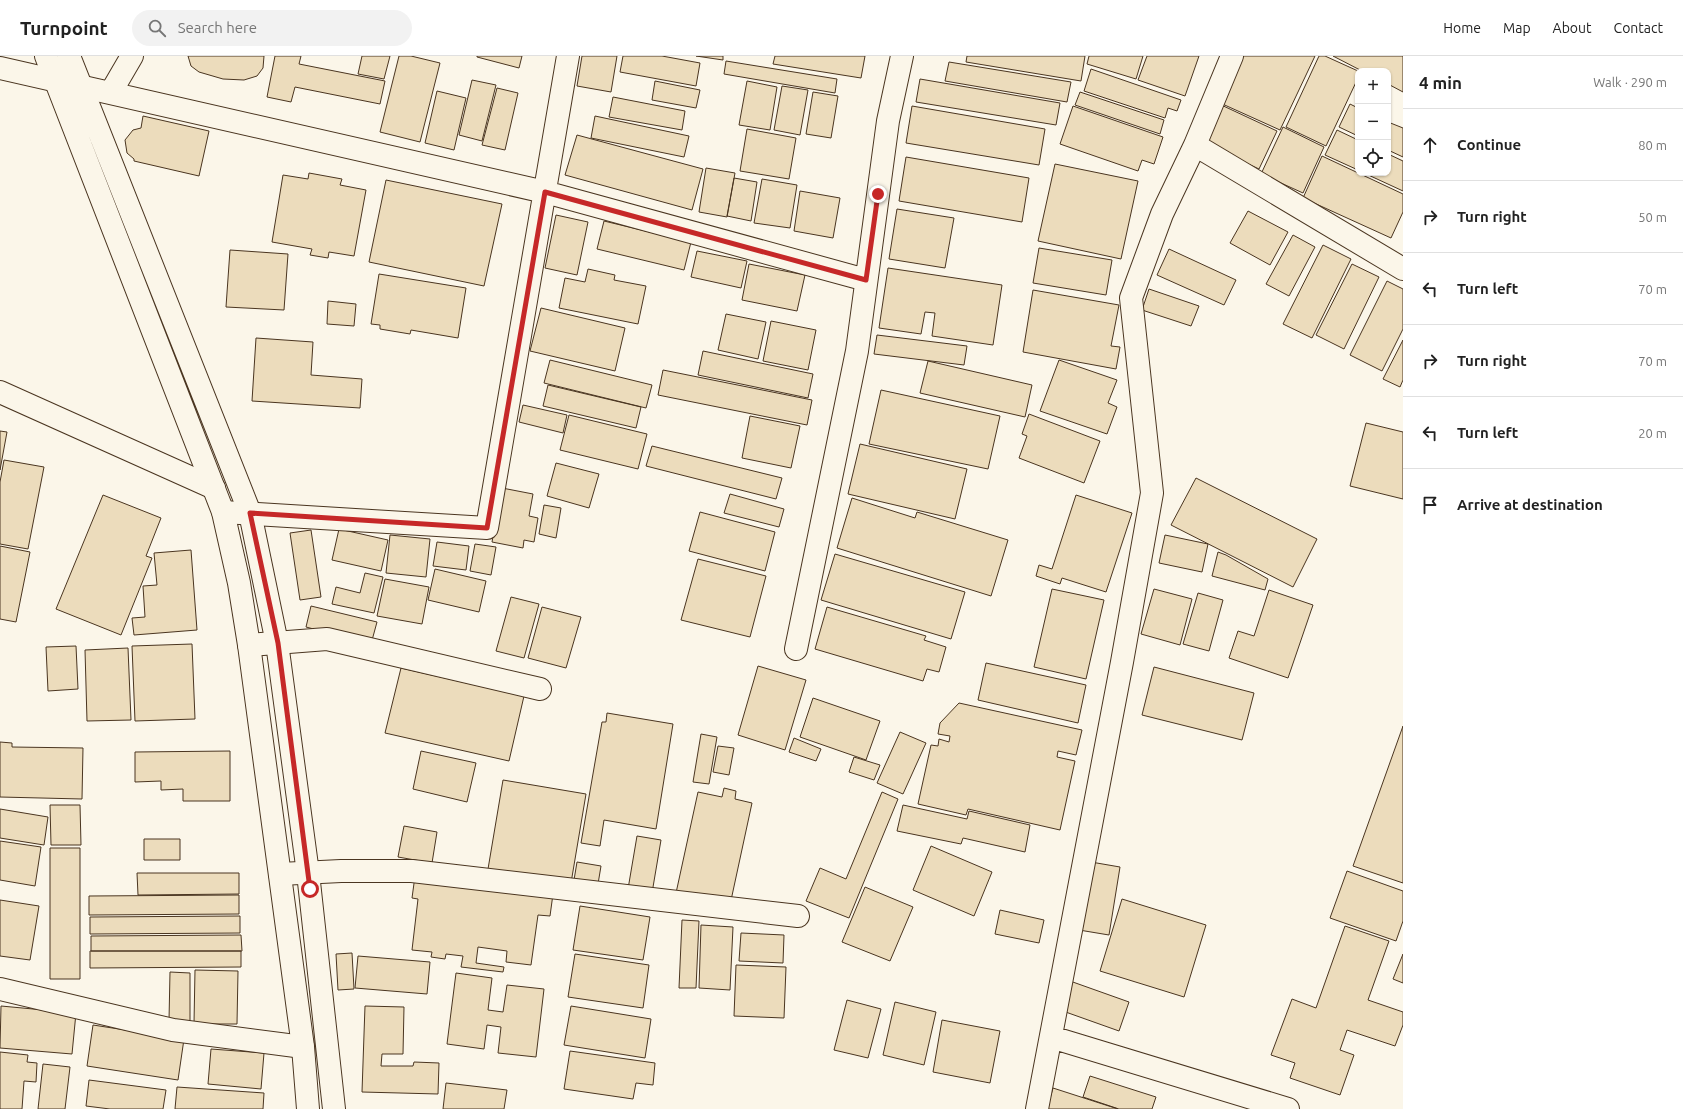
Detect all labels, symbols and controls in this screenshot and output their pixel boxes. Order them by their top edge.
search box [132,10,412,46]
text: Turnpoint [20,17,108,39]
icon: search [146,17,168,39]
text: Search here [178,19,257,36]
text: Home [1443,20,1481,36]
text: Map [1503,20,1531,36]
text: About [1553,20,1592,36]
text: Contact [1614,20,1663,36]
map controls [1355,68,1391,176]
button: + [1355,68,1391,104]
text: 4 min [1419,73,1462,92]
text: Walk · 290 m [1593,75,1667,89]
button: − [1355,104,1391,140]
icon: ahead [1419,134,1441,156]
text: Continue [1457,136,1521,153]
text: 80 m [1638,138,1667,152]
button: locate [1355,140,1391,176]
route end [869,185,887,203]
icon: right [1419,206,1441,228]
text: Turn right [1457,208,1527,225]
text: 50 m [1638,210,1667,224]
icon: left [1419,278,1441,300]
text: Turn left [1457,280,1518,297]
text: 70 m [1638,282,1667,296]
icon: right [1419,350,1441,372]
text: Turn right [1457,352,1527,369]
text: 70 m [1638,354,1667,368]
icon: left [1419,422,1441,444]
text: Turn left [1457,424,1518,441]
text: 20 m [1638,426,1667,440]
icon: arrive [1419,494,1441,516]
text: Arrive at destination [1457,496,1603,513]
route start [301,880,319,898]

